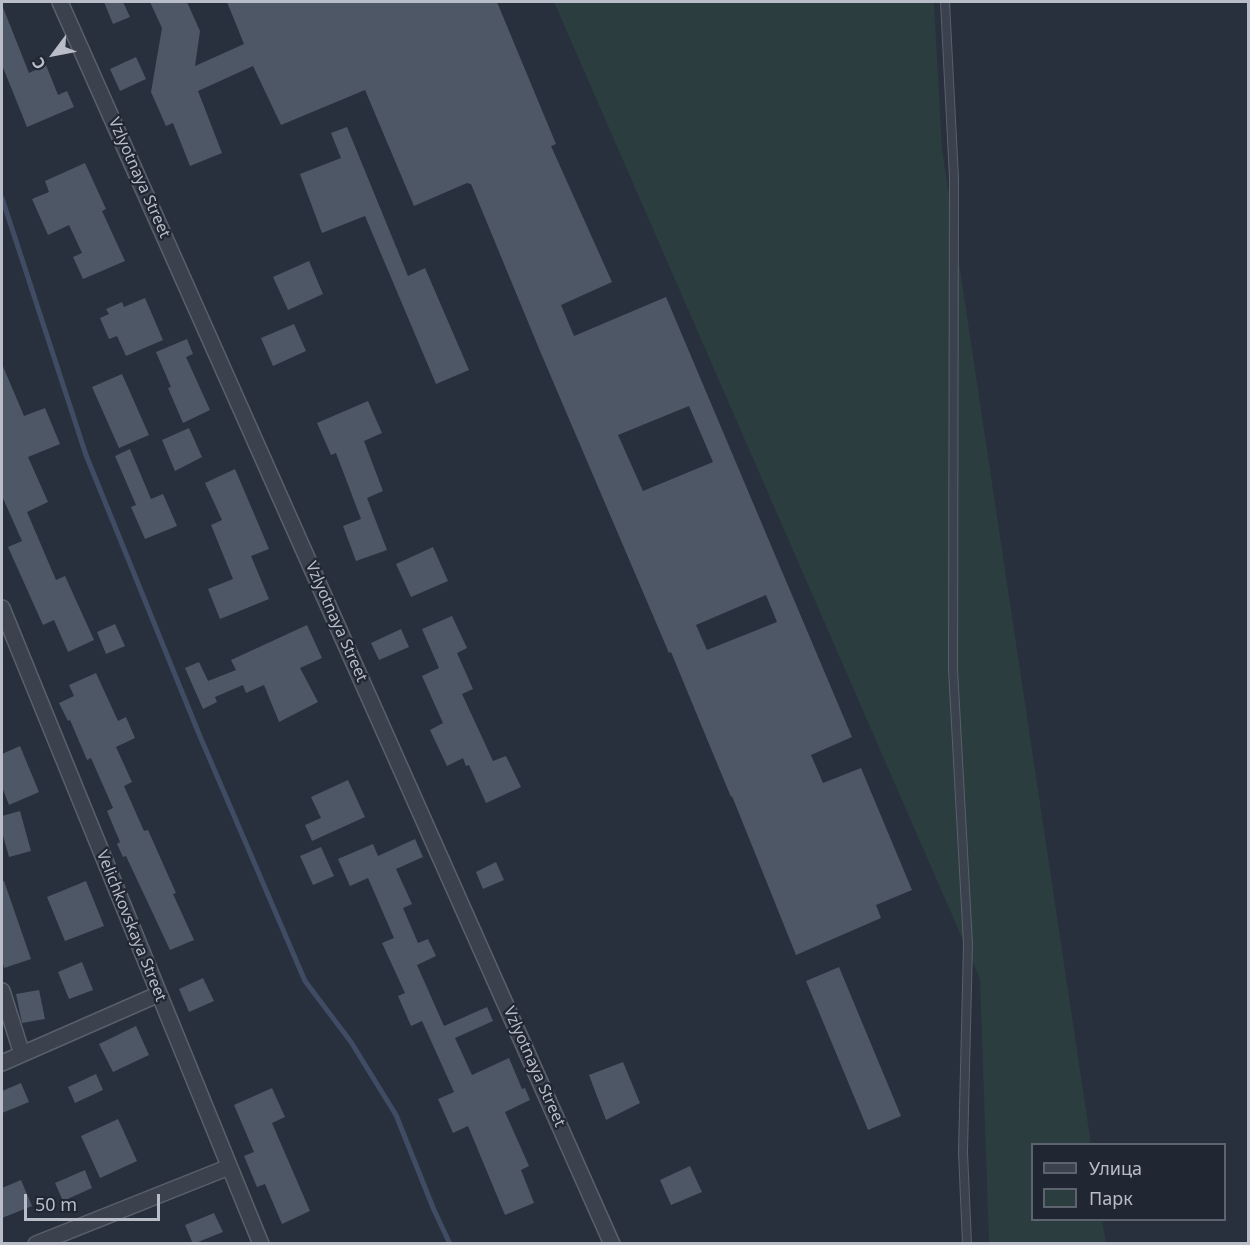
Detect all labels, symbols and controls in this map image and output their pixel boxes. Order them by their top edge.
north arrow [24,24,84,84]
text: С [27,53,51,74]
street label: Vzlyotnaya Street [104,115,174,241]
street label: Vzlyotnaya Street [301,559,371,685]
street label: Velichkovskaya Street [92,848,170,1004]
street label: Vzlyotnaya Street [499,1004,569,1130]
legend [1031,1143,1226,1221]
text: Улица [1089,1156,1142,1180]
scale bar [27,1182,164,1220]
text: Парк [1089,1186,1133,1210]
text: 50 m [35,1192,77,1216]

